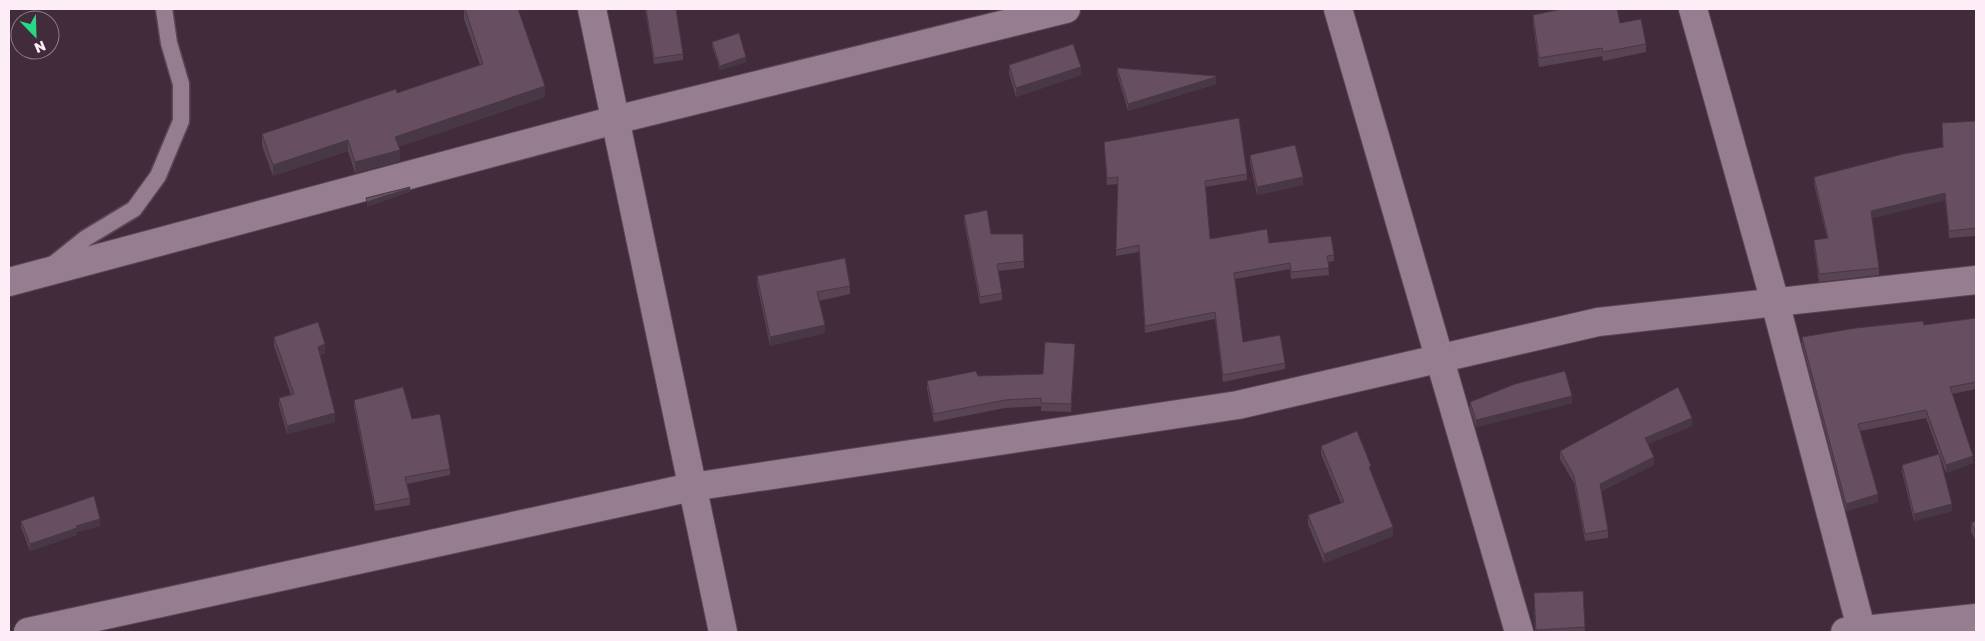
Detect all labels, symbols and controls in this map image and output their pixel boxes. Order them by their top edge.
north arrow [10,10,60,60]
text: N [32,38,48,57]

